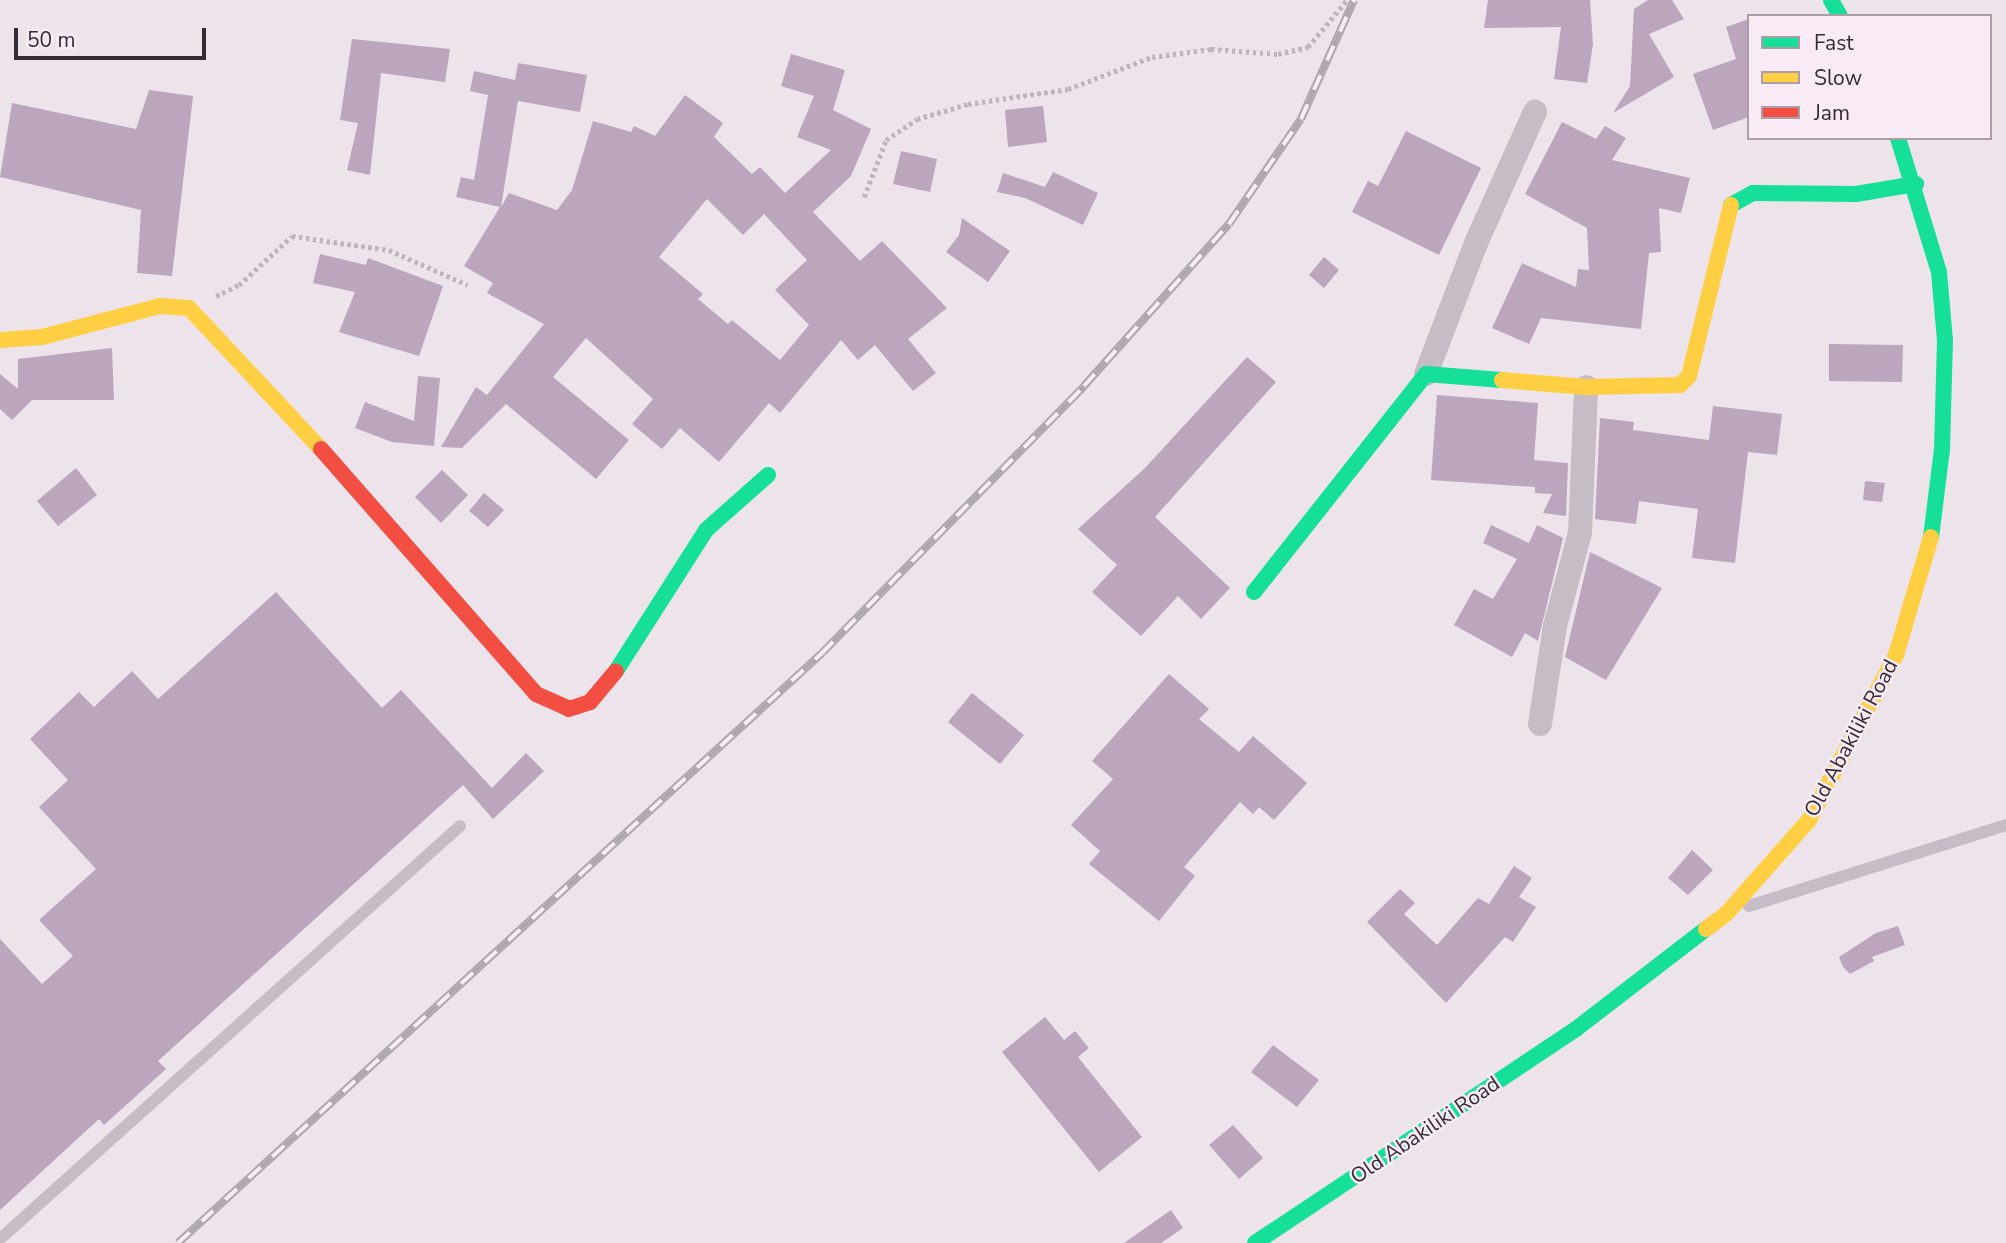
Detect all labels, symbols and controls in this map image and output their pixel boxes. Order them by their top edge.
scale bar [18,14,210,58]
legend [1747,14,1992,140]
text: 50 m [27,26,76,54]
text: Fast [1814,29,1854,57]
text: Slow [1814,64,1862,92]
text: Jam [1814,99,1850,127]
street label: Old Abakiliki Road [1799,655,1903,821]
street label: Old Abakiliki Road [1346,1071,1504,1189]

